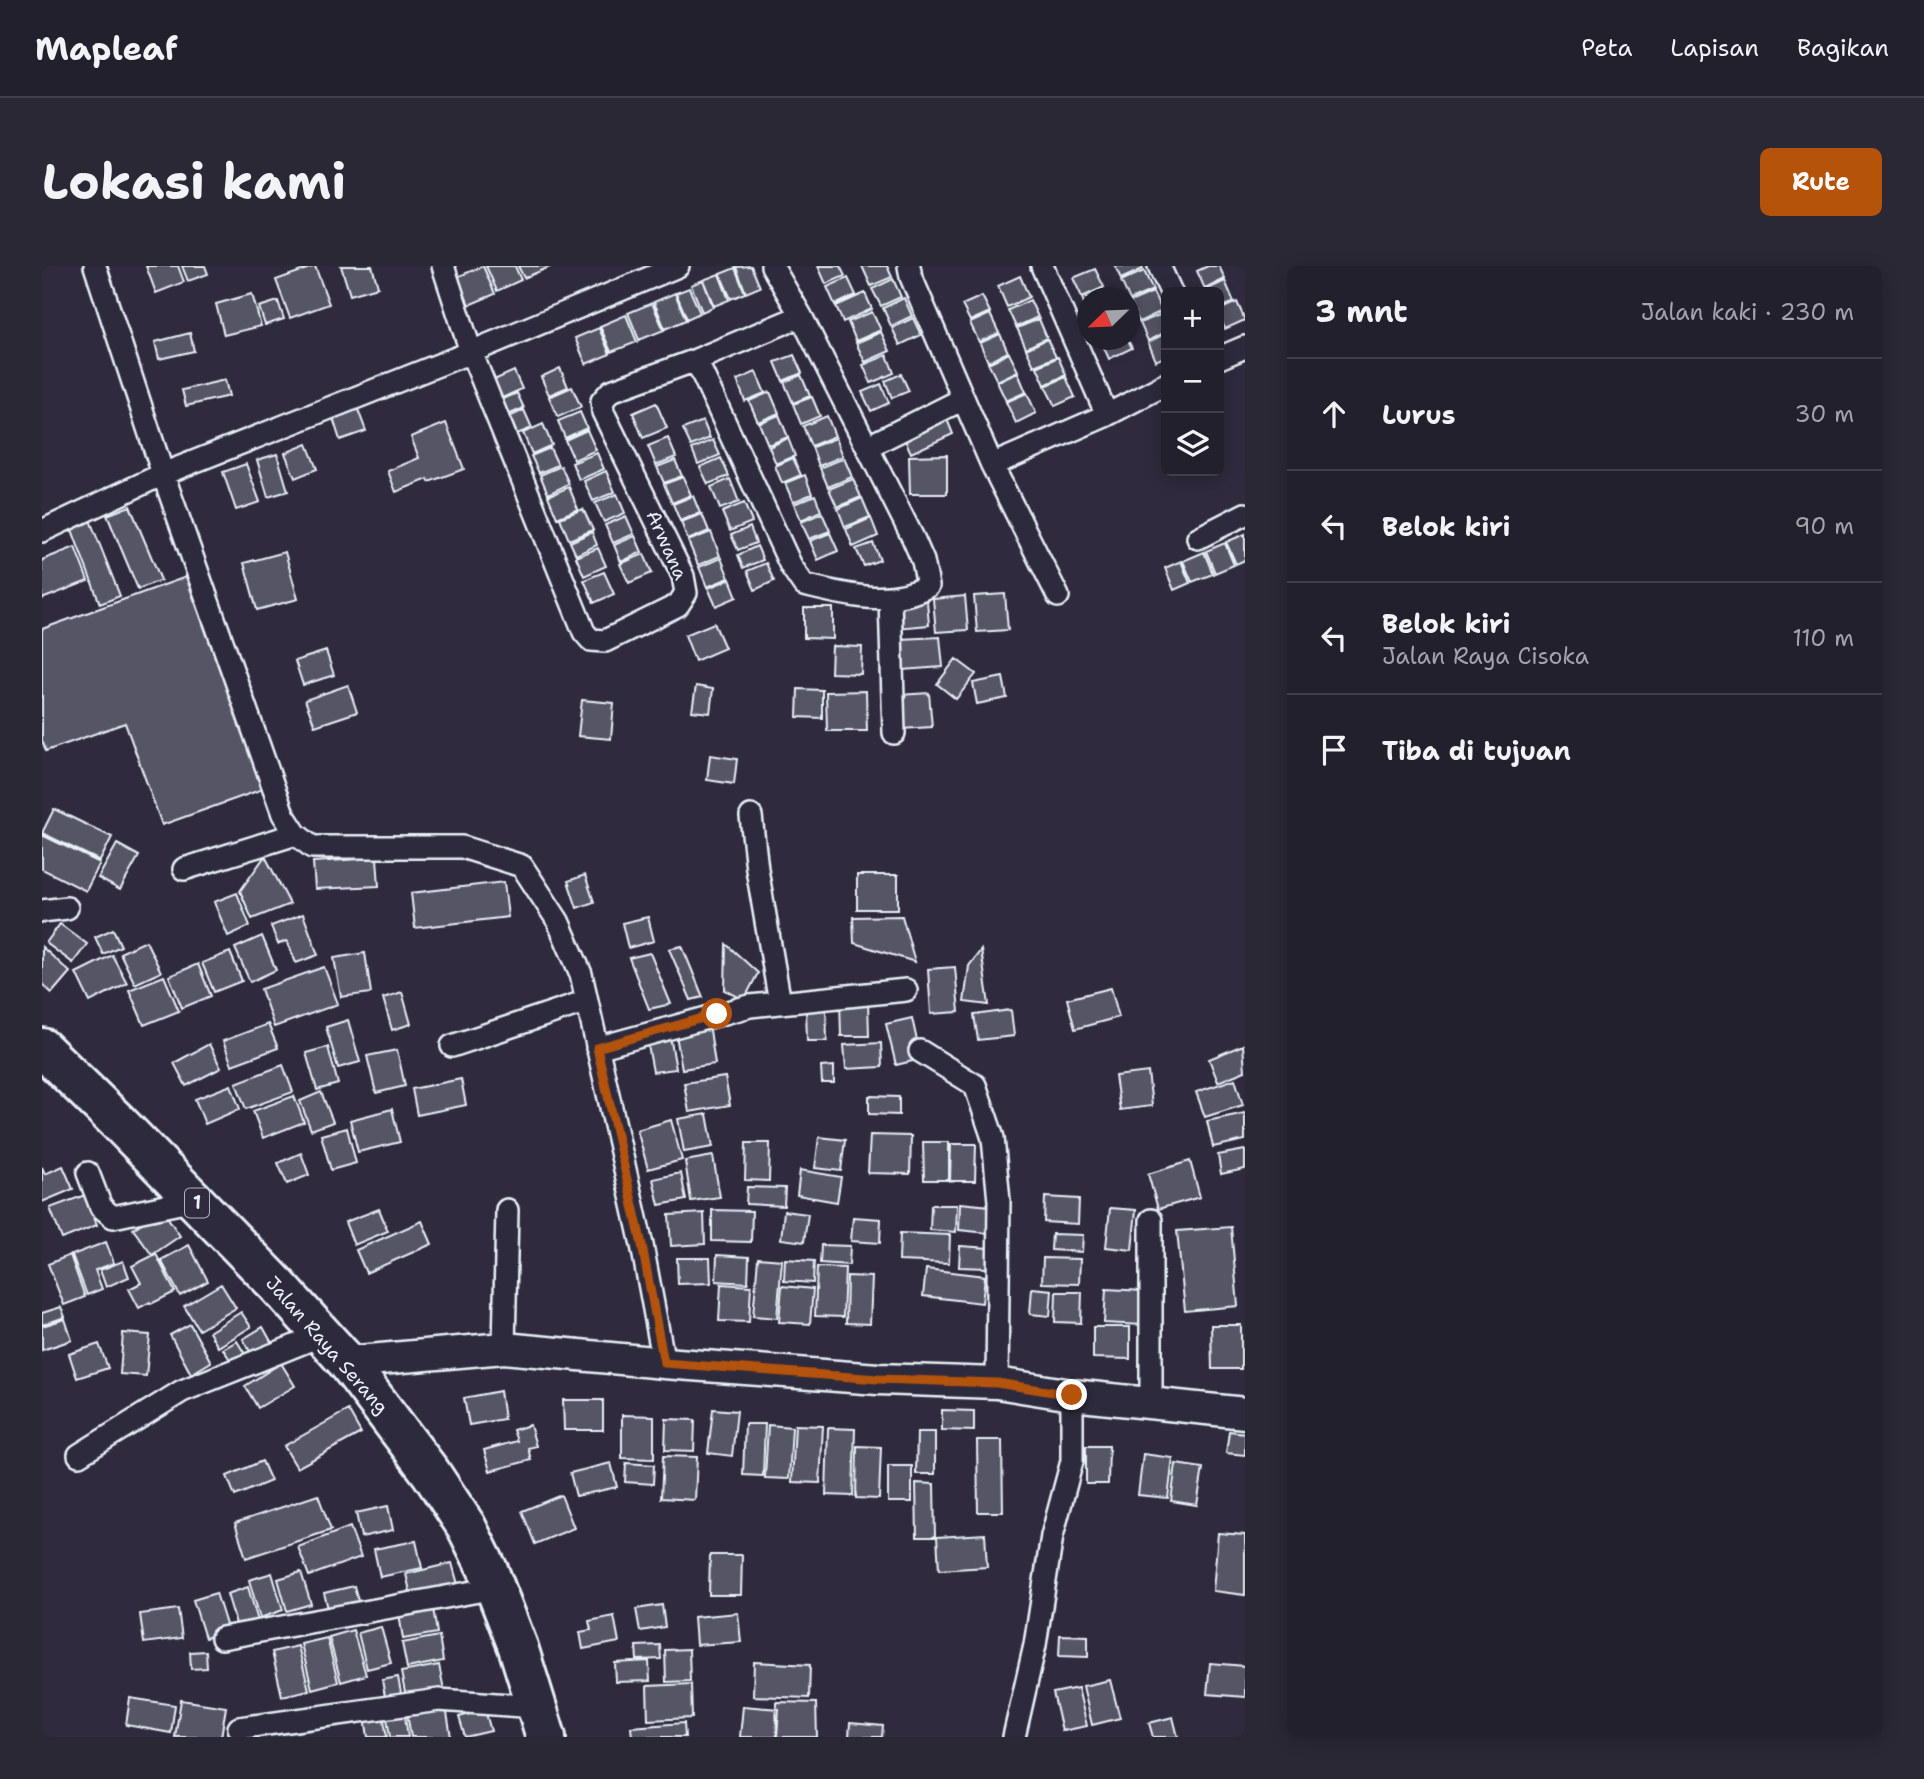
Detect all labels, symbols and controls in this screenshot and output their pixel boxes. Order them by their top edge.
text: Mapleaf [35,26,178,71]
text: Peta [1581,32,1632,64]
text: Lapisan [1670,32,1759,64]
text: Bagikan [1797,32,1889,64]
button: Rute [1760,148,1882,216]
text: Lokasi kami [42,149,346,215]
north arrow [1077,287,1140,350]
map controls [1161,287,1224,476]
button: + [1161,287,1224,350]
text: 3 mnt [1315,291,1408,332]
text: Jalan kaki · 230 m [1641,297,1854,327]
button: − [1161,350,1224,413]
icon: ahead [1315,395,1353,433]
text: Lurus [1382,397,1455,432]
text: 30 m [1795,399,1854,429]
button: layers [1161,413,1224,476]
street label: Arwana [641,506,693,584]
icon: left [1315,507,1353,545]
text: Belok kiri [1382,509,1511,544]
text: 90 m [1794,511,1854,541]
text: Belok kiri [1382,606,1511,641]
icon: left [1315,619,1353,657]
text: 110 m [1792,623,1854,653]
text: Jalan Raya Cisoka [1382,641,1589,671]
icon: arrive [1315,731,1353,769]
text: Tiba di tujuan [1382,733,1571,768]
route start [701,998,732,1029]
road number: 1 [185,1188,209,1218]
street label: Jalan Raya Serang [260,1271,394,1419]
route end [1056,1379,1087,1410]

